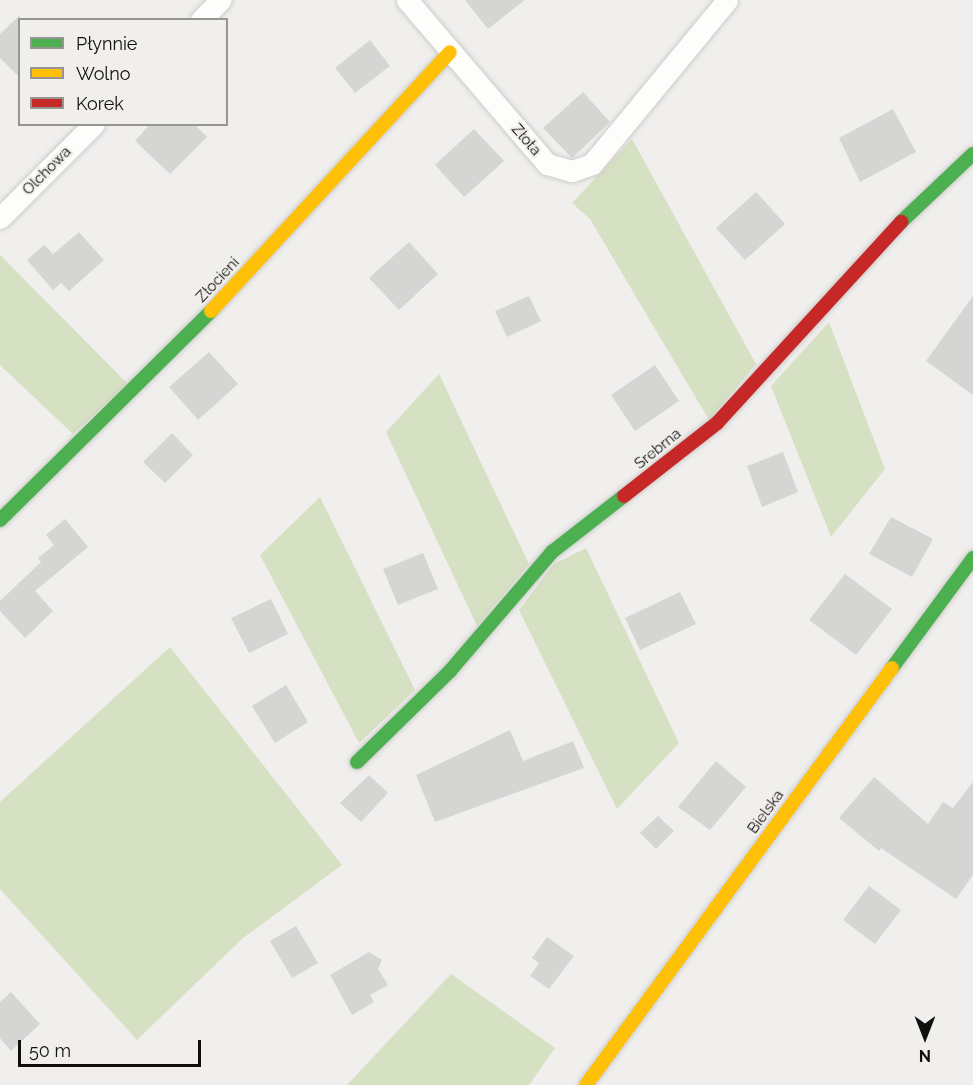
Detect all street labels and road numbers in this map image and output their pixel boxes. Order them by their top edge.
street label: Złota [507,121,545,159]
street label: Olchowa [19,143,75,199]
street label: Złocieni [193,254,243,306]
street label: Srebrna [631,425,685,473]
street label: Bielska [744,787,788,837]

